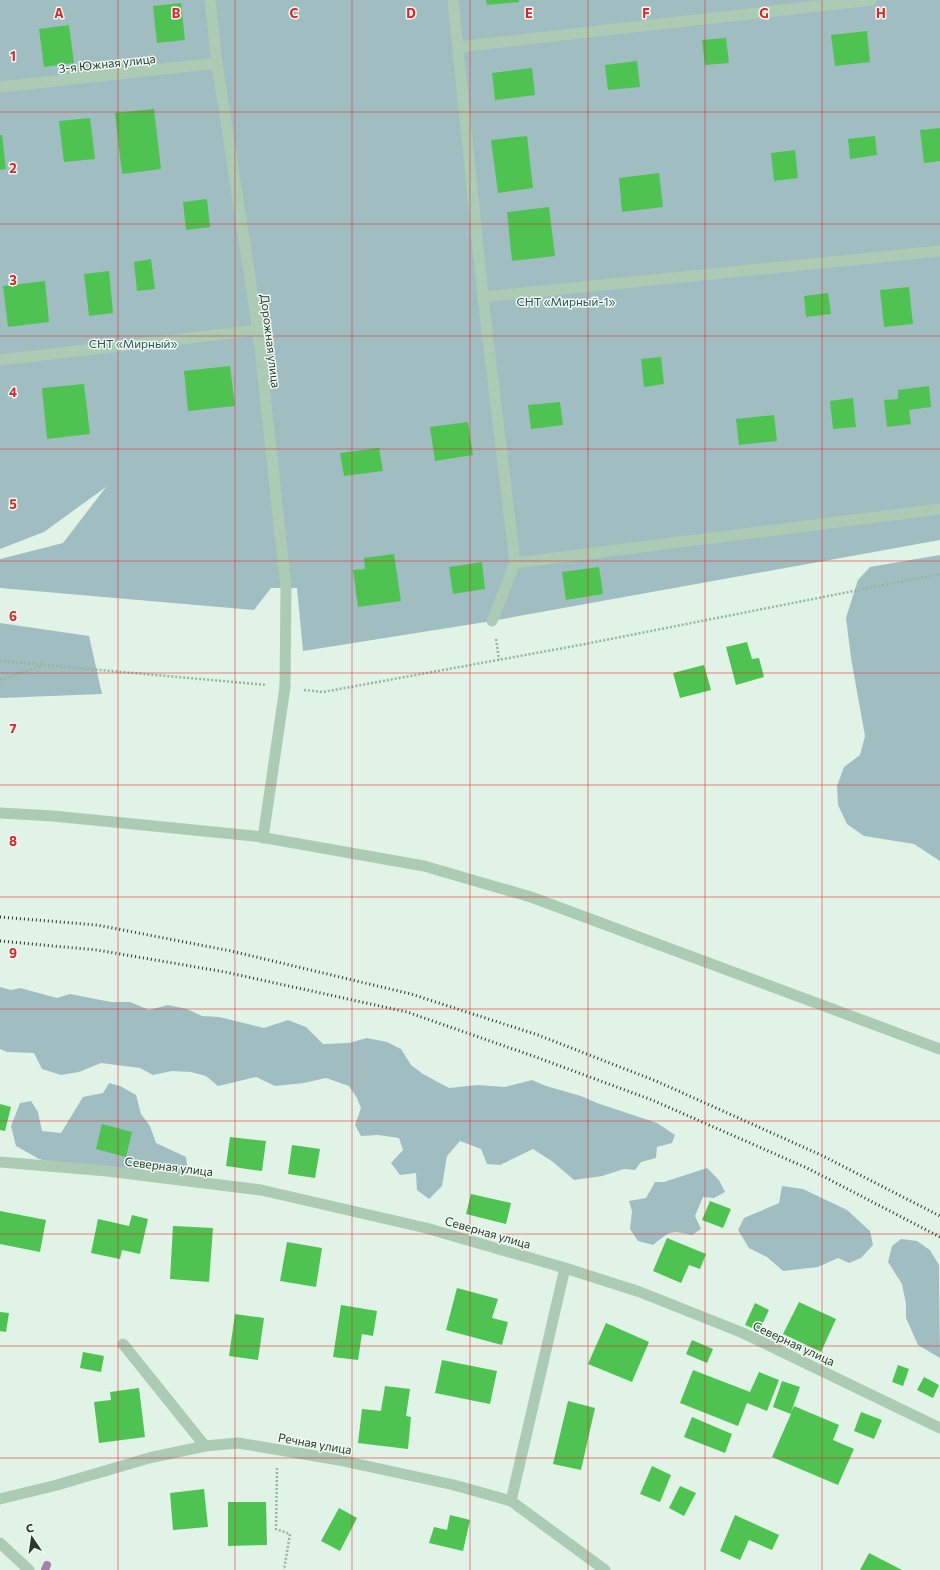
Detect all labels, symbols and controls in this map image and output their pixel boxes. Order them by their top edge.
text: A [54,5,64,21]
text: B [172,5,181,21]
text: C [290,5,299,21]
text: D [406,5,416,21]
text: E [525,5,533,21]
text: F [642,5,650,21]
text: G [759,5,769,21]
text: H [876,5,886,21]
text: 1 [10,48,16,64]
street label: 3-я Южная улица [58,51,156,75]
text: 2 [9,160,17,176]
text: 3 [9,272,17,288]
street label: Дорожная улица [258,293,284,389]
park label: СНТ «Мирный-1» [517,294,616,308]
park label: СНТ «Мирный» [89,336,178,350]
text: 4 [9,384,17,400]
text: 5 [9,496,17,512]
text: 6 [9,608,17,624]
text: 7 [9,720,17,736]
text: 8 [9,833,17,849]
text: 9 [9,945,17,961]
street label: Северная улица [124,1154,214,1178]
street label: Северная улица [443,1213,533,1251]
street label: Северная улица [751,1318,837,1368]
street label: Речная улица [277,1430,353,1456]
north arrow [12,1518,52,1558]
text: С [25,1520,35,1535]

